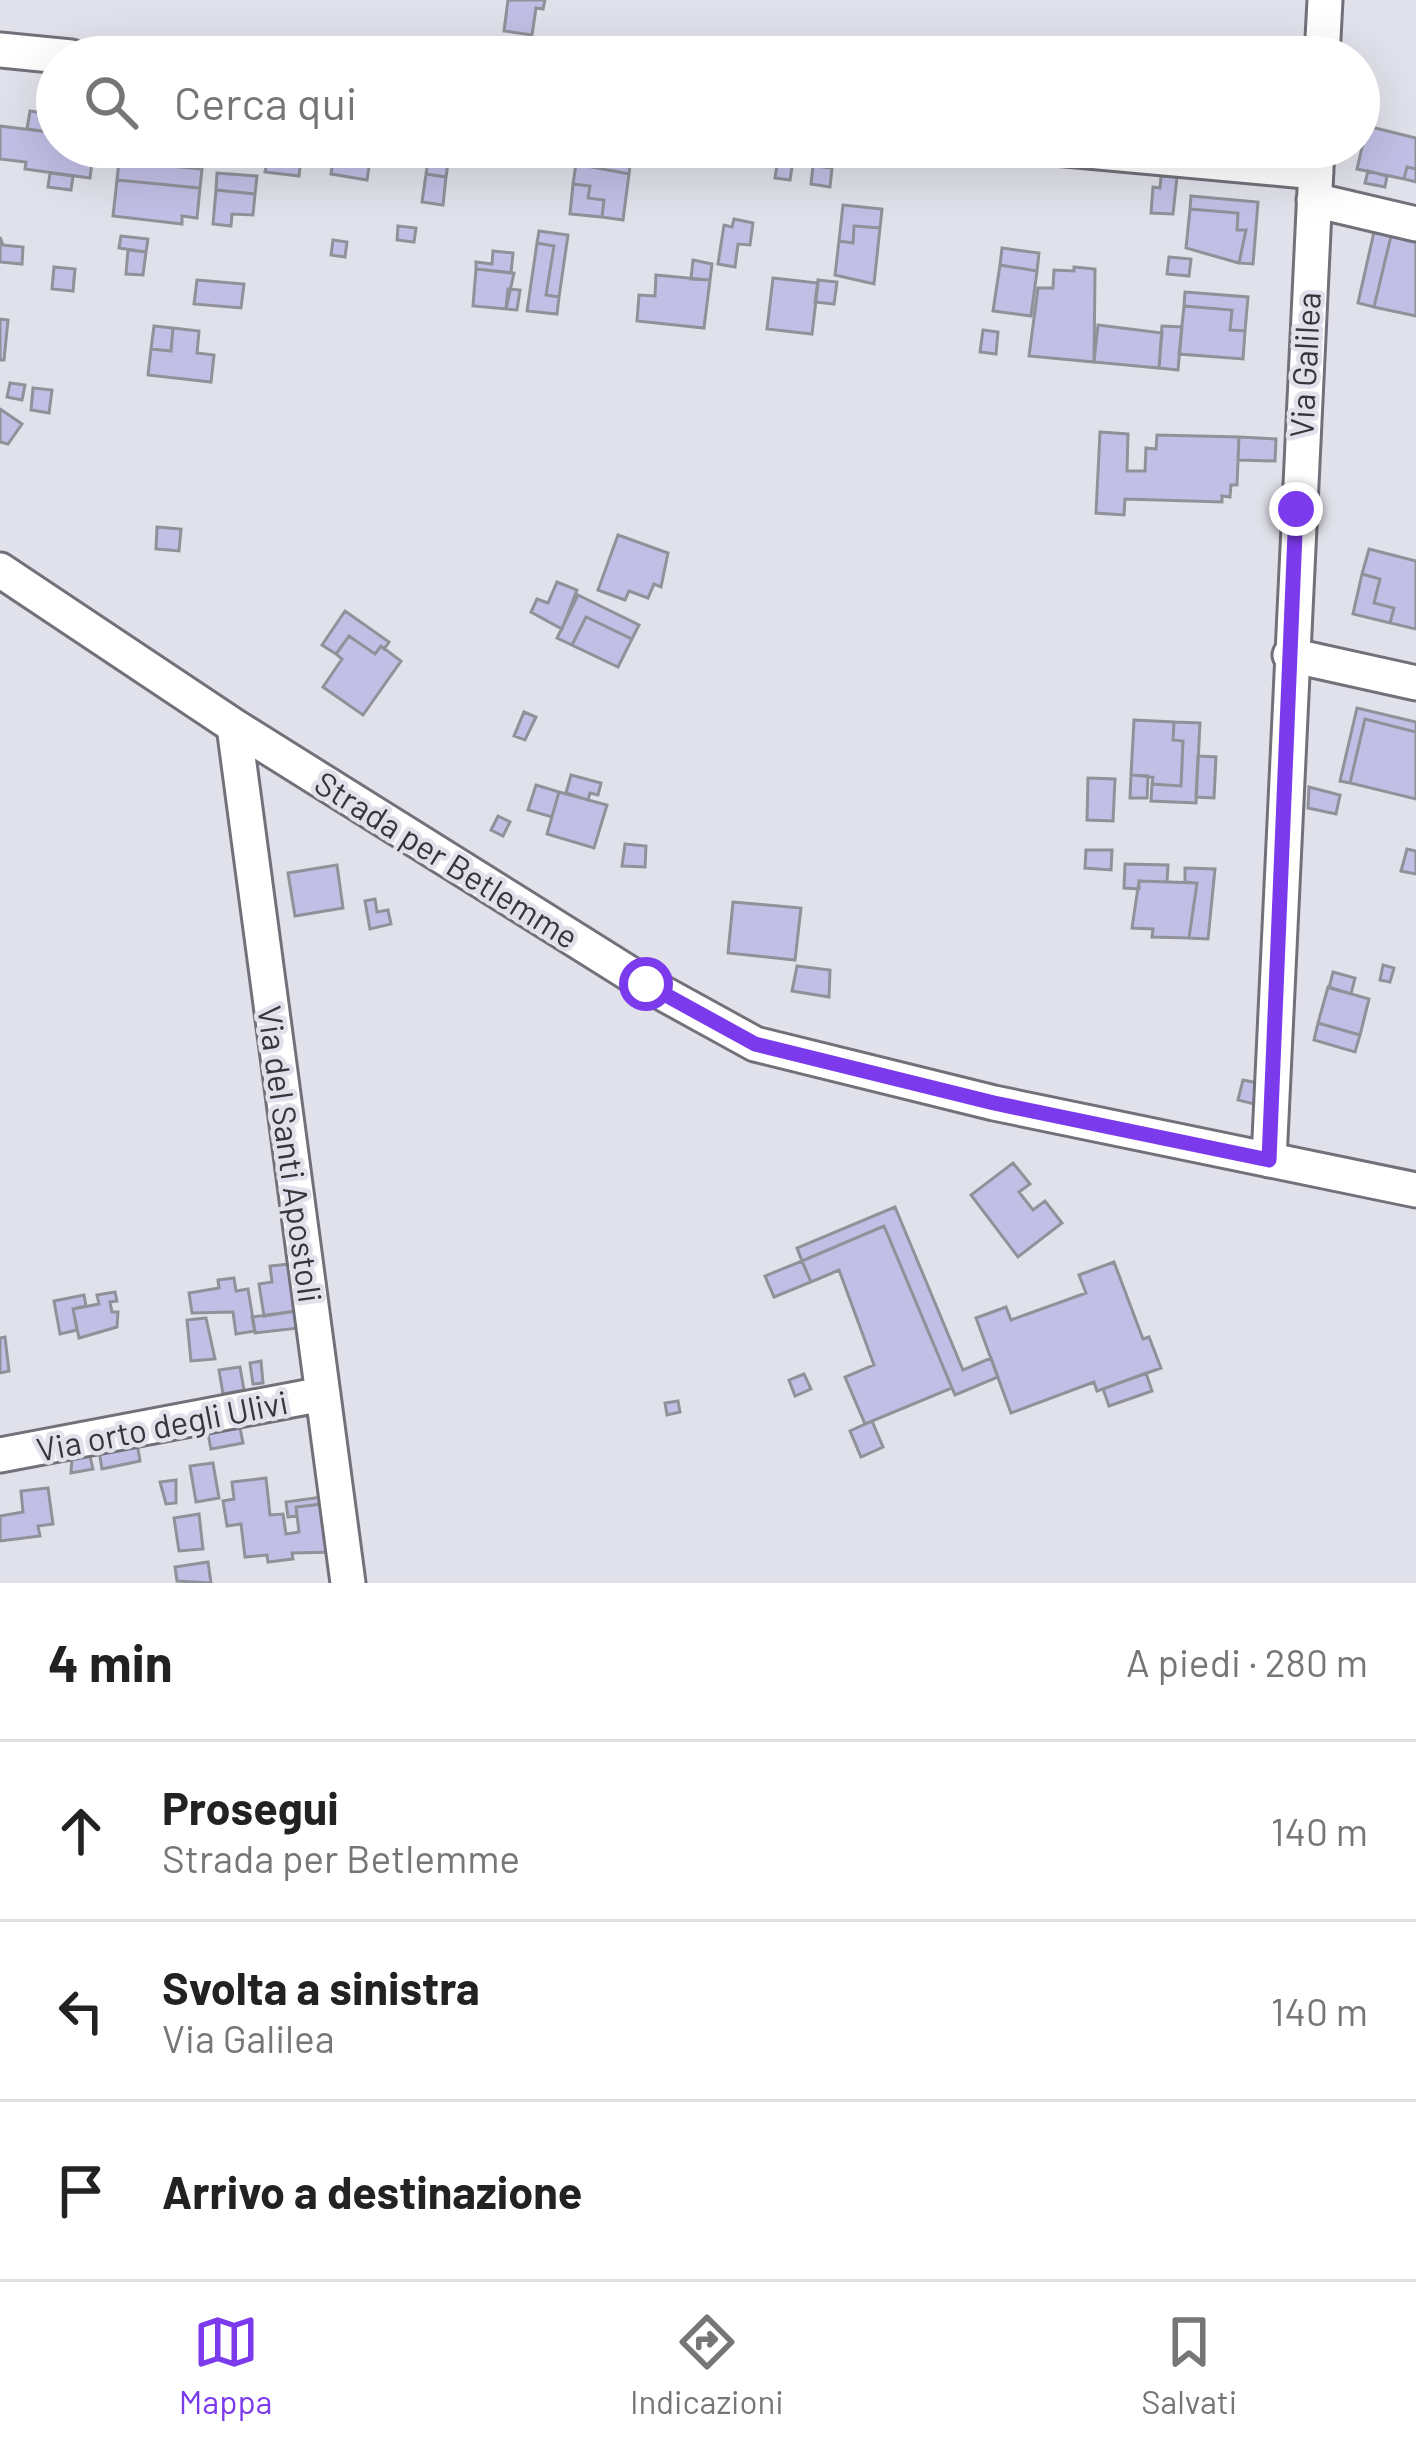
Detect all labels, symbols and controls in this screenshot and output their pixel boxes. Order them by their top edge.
search box [36,36,1380,168]
icon: search [78,69,144,135]
text: Cerca qui [174,75,357,129]
street label: Via Galilea [1280,291,1328,439]
route end [1269,482,1323,536]
street label: Strada per Betlemme [308,762,586,956]
route start [619,957,673,1011]
street label: Via del Santi Apostoli [250,1003,332,1305]
street label: Via orto degli Ulivi [33,1381,291,1469]
text: 4 min [48,1631,173,1692]
text: A piedi · 280 m [1126,1638,1368,1685]
text: Prosegui [162,1780,339,1834]
icon: ahead [48,1798,114,1864]
text: 140 m [1271,1807,1368,1854]
text: Strada per Betlemme [162,1834,520,1881]
text: Svolta a sinistra [162,1960,480,2014]
icon: left [48,1978,114,2044]
text: 140 m [1271,1987,1368,2034]
text: Via Galilea [162,2014,335,2061]
icon: arrive [48,2158,114,2224]
text: Arrivo a destinazione [162,2164,582,2218]
tab: Mappa [179,2309,272,2421]
tab: Indicazioni [630,2309,784,2421]
tab: Salvati [1141,2309,1237,2421]

